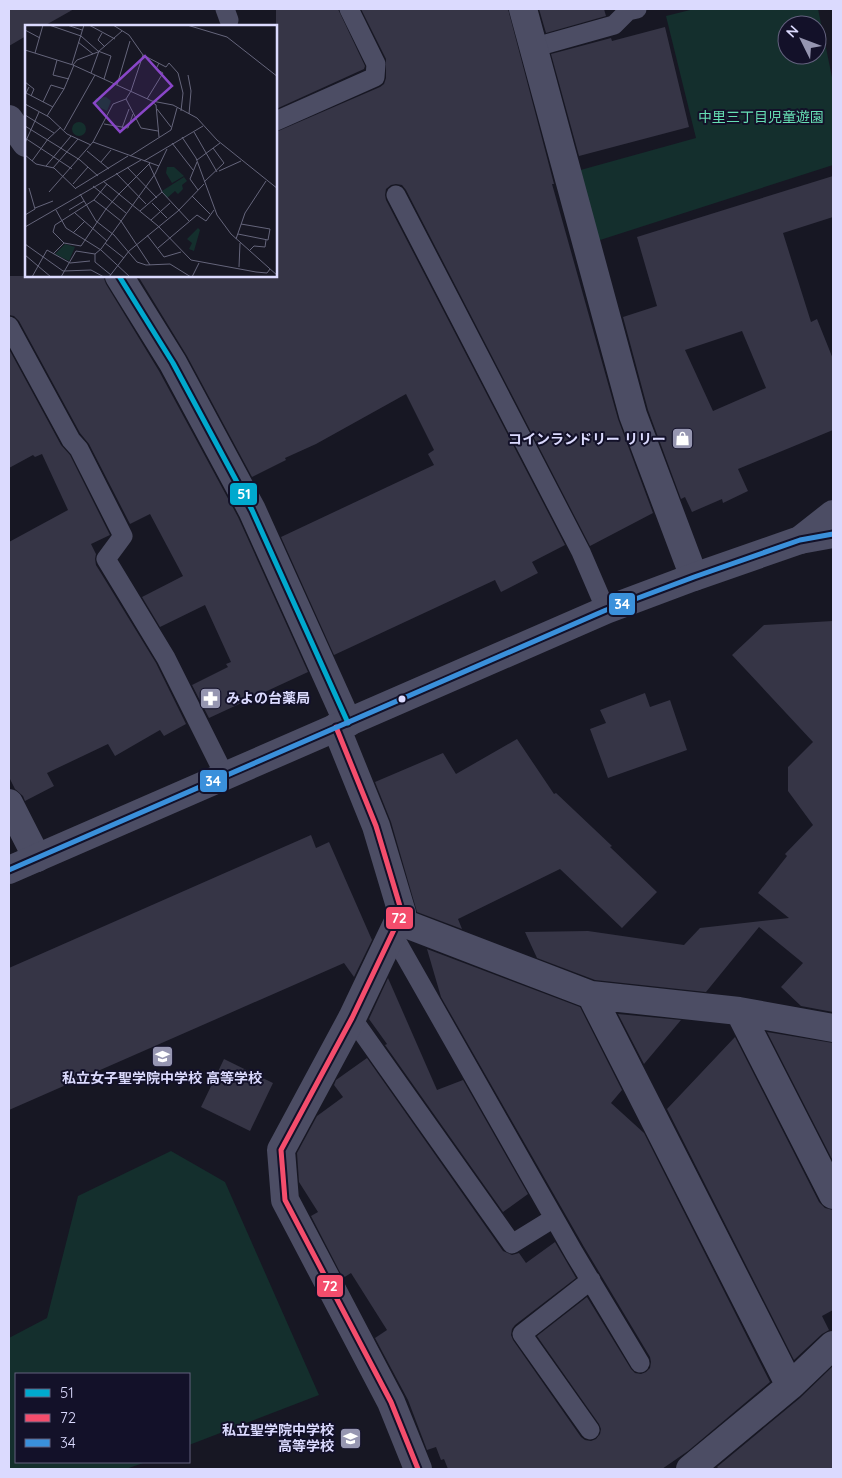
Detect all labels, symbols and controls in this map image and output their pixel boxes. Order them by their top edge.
north arrow [777,15,827,65]
text: N [782,21,802,41]
inset map [25,25,278,278]
park label: 中里三丁目児童遊園 [698,108,824,126]
shop icon: コインランドリー リリー [670,427,694,451]
place label: コインランドリー リリー [508,430,666,448]
line badge: 51 [229,482,258,506]
text: 51 [237,485,251,503]
line badge: 34 [608,592,636,616]
text: 34 [614,595,630,613]
pharmacy icon: みよの台薬局 [198,686,222,710]
place label: みよの台薬局 [226,689,310,707]
unlabelled marker [397,694,407,704]
line badge: 34 [199,769,228,793]
text: 34 [205,772,221,790]
line badge: 72 [385,906,414,930]
text: 72 [391,909,407,927]
school or university icon: 私立女子聖学院中学校 高等学校 [150,1044,174,1068]
place label: 私立女子聖学院中学校 高等学校 [62,1069,262,1087]
line badge: 72 [316,1274,344,1298]
text: 72 [322,1277,338,1295]
legend [15,1373,190,1463]
text: 51 [60,1383,74,1402]
text: 72 [60,1408,76,1427]
place label: 私立聖学院中学校 高等学校 [222,1421,334,1455]
school or university icon: 私立聖学院中学校 高等学校 [338,1426,362,1450]
text: 34 [60,1433,76,1452]

